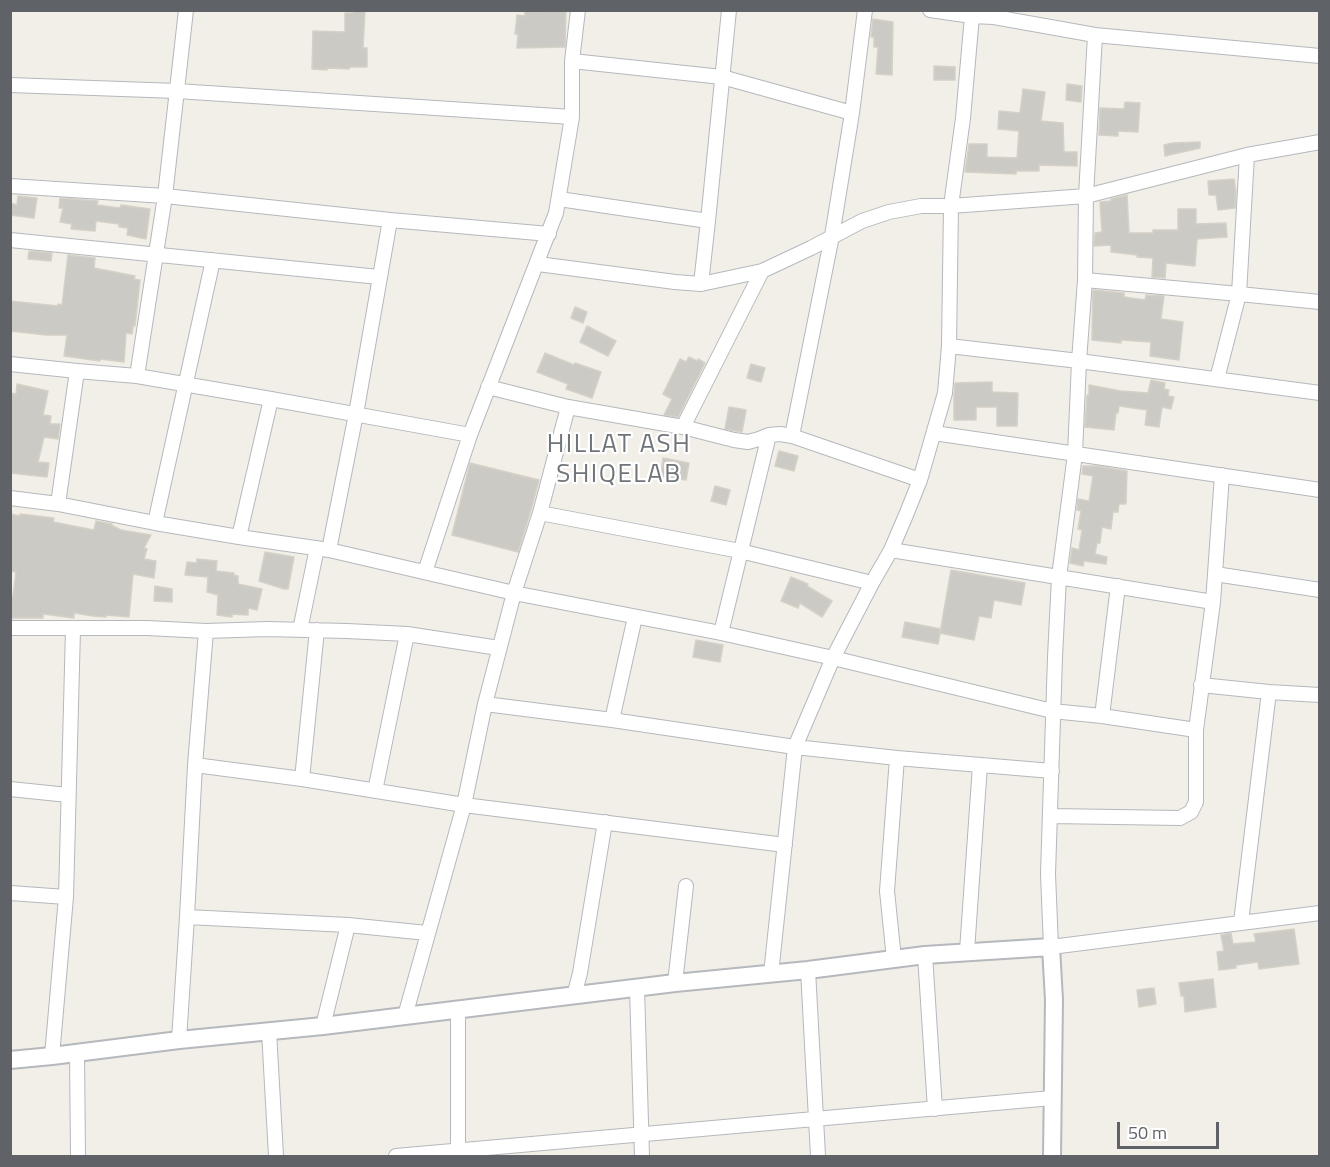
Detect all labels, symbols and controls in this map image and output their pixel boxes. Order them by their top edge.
district label: HILLAT ASH SHIQELAB [547,430,691,491]
scale bar [1120,1110,1222,1148]
text: 50 m [1128,1119,1167,1146]

